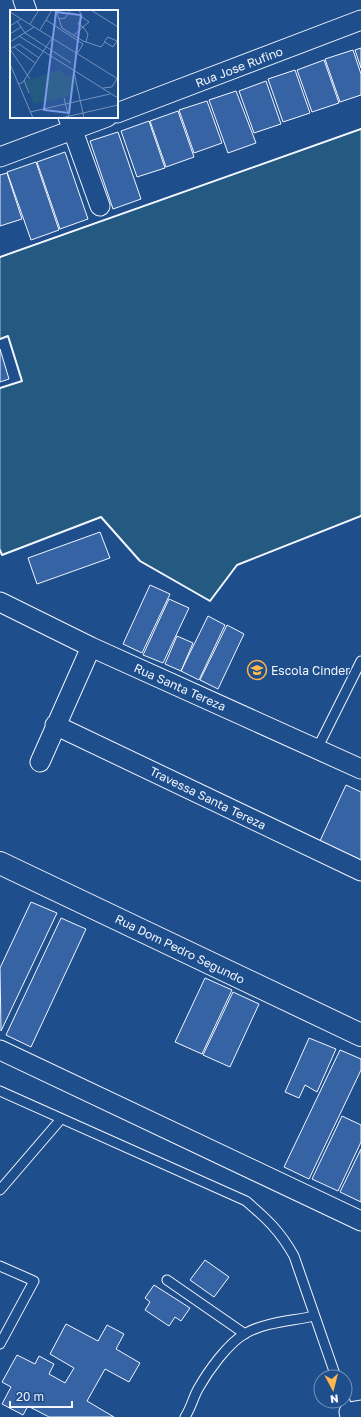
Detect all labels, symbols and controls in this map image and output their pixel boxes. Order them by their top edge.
inset map [10,10,118,118]
street label: Rua Jose Rufino [193,43,285,91]
school or university icon: Escola Cinder [246,659,268,681]
street label: Rua Santa Tereza [132,660,228,714]
place label: Escola Cinder [271,663,350,678]
street label: Travessa Santa Tereza [147,763,269,833]
street label: Rua Dom Pedro Segundo [113,911,247,987]
north arrow [313,1369,353,1409]
scale bar [10,1383,72,1409]
text: 20 m [16,1389,44,1404]
text: N [329,1392,339,1406]

